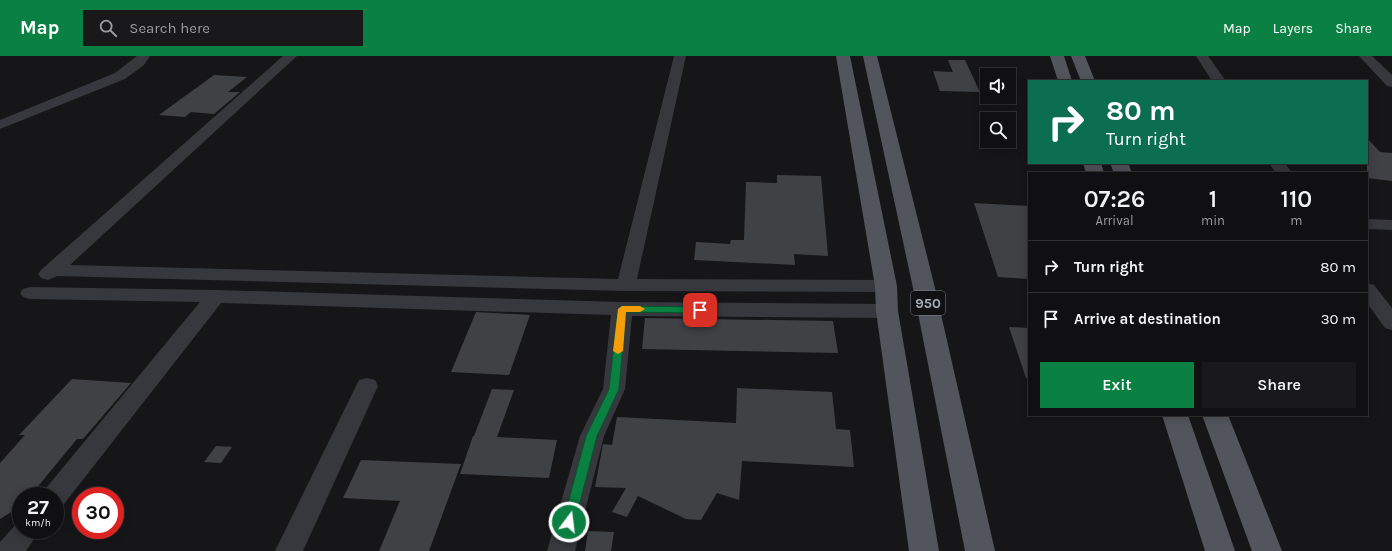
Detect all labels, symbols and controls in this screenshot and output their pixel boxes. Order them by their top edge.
search box [83,10,363,46]
text: Map [20,17,59,39]
icon: search [97,17,119,39]
text: Search here [129,19,210,37]
text: Map [1223,20,1251,37]
text: Layers [1273,20,1313,37]
text: Share [1335,20,1372,37]
map controls [980,68,1016,148]
button: sound [980,68,1016,104]
text: 80 m [1106,94,1175,127]
icon: right [1040,96,1092,148]
button: search [980,112,1016,148]
text: Turn right [1106,128,1186,150]
text: 07:26 [1084,185,1145,213]
text: 1 [1209,185,1217,213]
text: 110 [1281,185,1312,213]
text: Arrival [1095,213,1134,228]
text: min [1201,213,1225,228]
text: m [1290,213,1303,228]
icon: right [1040,256,1062,278]
text: Turn right [1074,258,1144,276]
text: 80 m [1320,258,1356,276]
road number: 950 [911,291,945,315]
pin [683,293,717,327]
icon: arrive [689,299,711,321]
icon: arrive [1040,308,1062,330]
text: Arrive at destination [1074,310,1221,328]
text: 30 m [1321,310,1356,328]
button: Exit [1040,362,1194,408]
button: Share [1202,362,1356,408]
speed limit sign: 30 [72,487,124,539]
text: 27 [27,496,49,519]
position arrow [548,501,590,543]
text: km/h [25,517,51,529]

